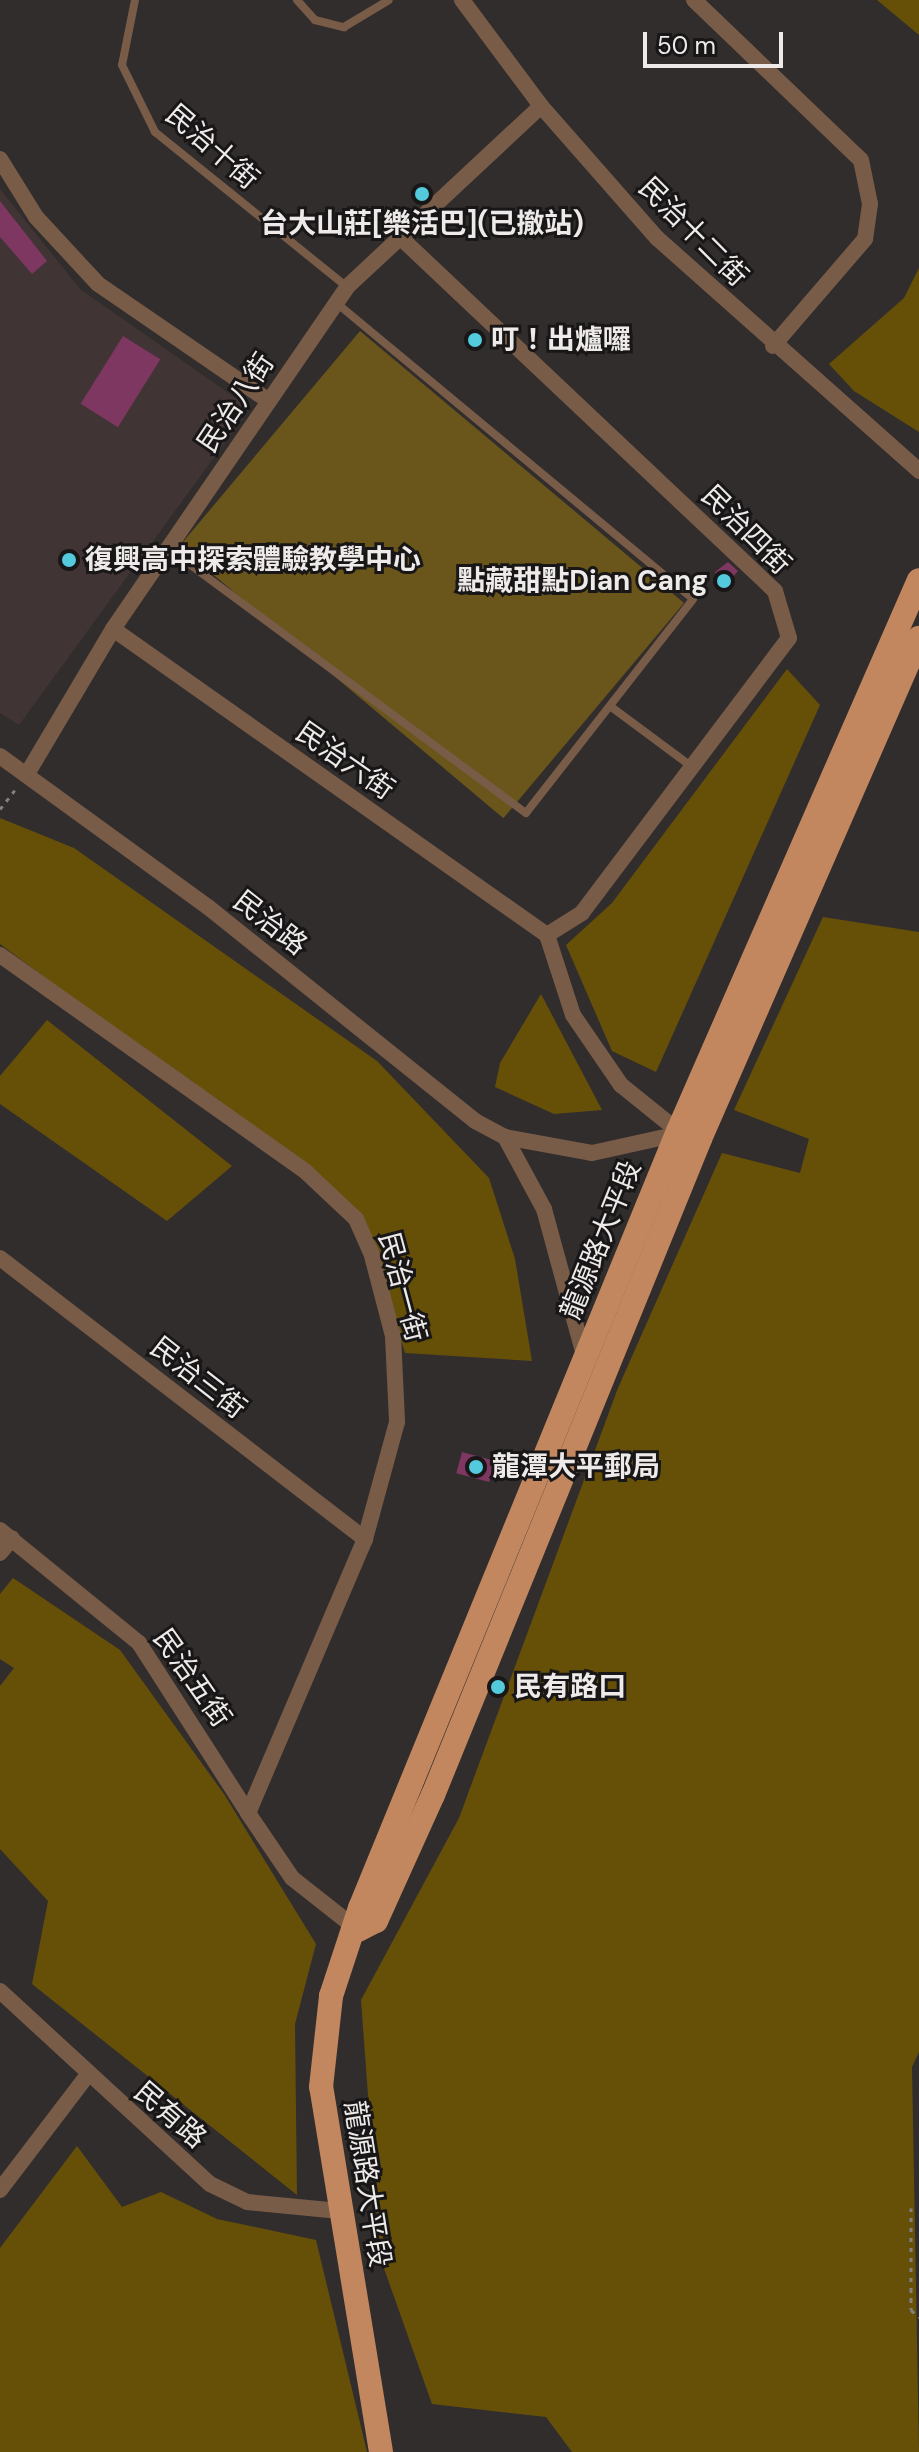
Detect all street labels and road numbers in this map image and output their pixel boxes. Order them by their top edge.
street label: 民治十街 [159,98,265,196]
street label: 民治十二街 [632,171,754,293]
street label: 民治八街 [191,347,281,459]
street label: 民治四街 [695,479,797,581]
street label: 民治六街 [289,715,401,807]
street label: 民治路 [227,884,313,962]
street label: 龍源路大平段 [554,1156,648,1324]
street label: 民治一街 [371,1229,433,1345]
street label: 民治三街 [144,1330,252,1426]
street label: 民治五街 [146,1622,238,1734]
street label: 民有路 [127,2075,213,2155]
street label: 龍源路大平段 [337,2098,397,2270]

